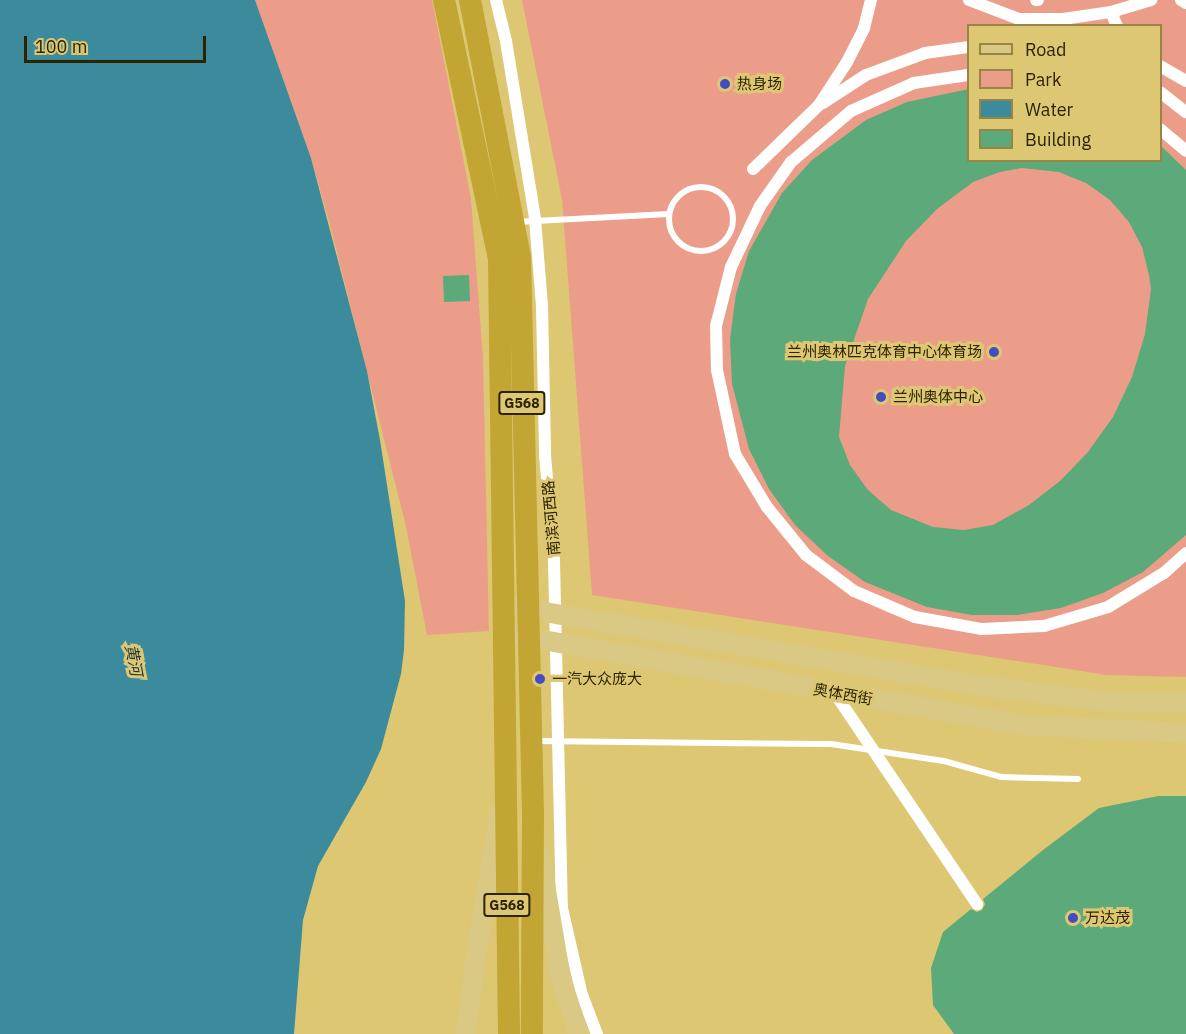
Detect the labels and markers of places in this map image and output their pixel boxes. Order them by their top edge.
place label: 热身场 [737,75,782,93]
marker: 热身场 [718,77,732,91]
place label: 兰州奥林匹克体育中心体育场 [787,343,982,361]
marker: 兰州奥林匹克体育中心体育场 [987,345,1001,359]
place label: 兰州奥体中心 [893,388,983,406]
marker: 兰州奥体中心 [874,390,888,404]
place label: 一汽大众庞大 [552,670,642,688]
marker: 一汽大众庞大 [533,672,547,686]
place label: 万达茂 [1085,909,1130,927]
marker: 万达茂 [1066,911,1080,925]

